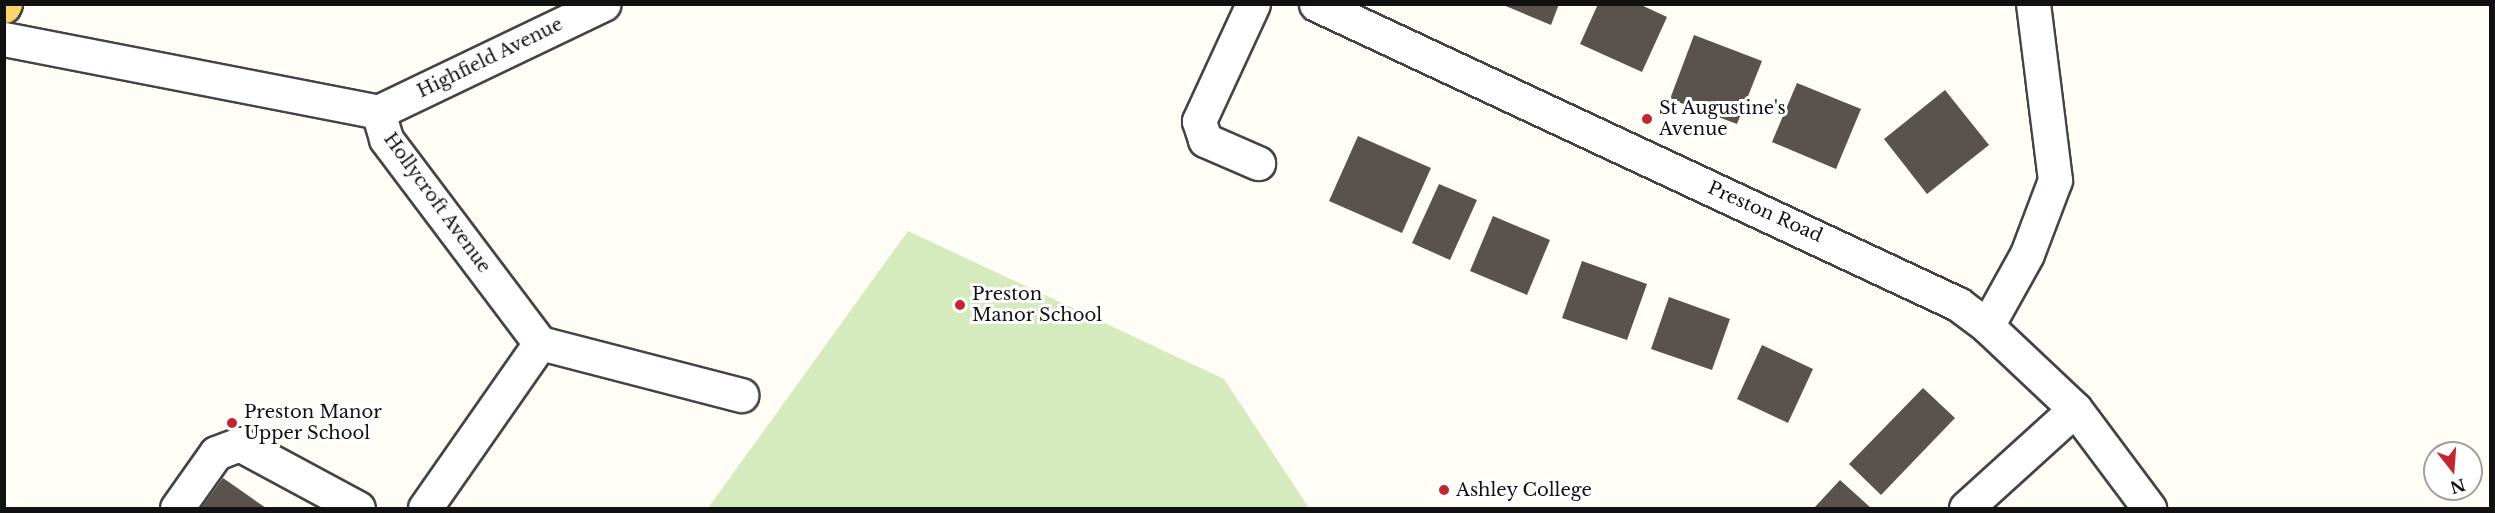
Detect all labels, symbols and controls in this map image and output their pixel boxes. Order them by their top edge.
street label: Highfield Avenue [413,13,567,103]
place label: St Augustine's Avenue [1659,98,1786,140]
marker: St Augustine's Avenue [1640,112,1654,126]
street label: Hollycroft Avenue [379,129,495,277]
street label: Preston Road [1704,177,1826,247]
place label: Preston Manor School [972,284,1103,326]
marker: Preston Manor School [953,298,967,312]
place label: Preston Manor Upper School [244,402,382,444]
marker: Preston Manor Upper School [225,416,239,430]
north arrow [2423,441,2483,501]
text: N [2448,475,2468,498]
place label: Ashley College [1456,479,1592,501]
marker: Ashley College [1437,483,1451,497]

